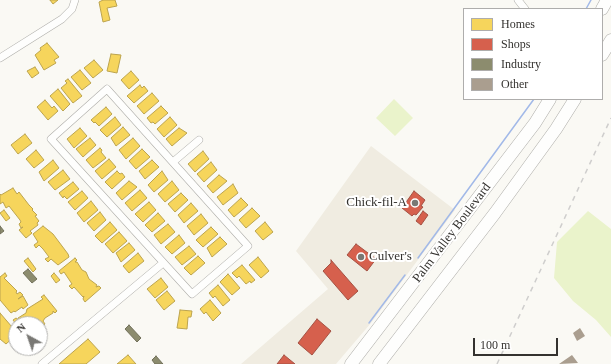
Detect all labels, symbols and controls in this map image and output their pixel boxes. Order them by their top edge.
legend [463,8,603,100]
text: Homes [501,17,535,31]
text: Shops [501,37,530,51]
text: Industry [501,57,541,71]
text: Other [501,77,528,91]
street label: Palm Valley Boulevard [409,180,495,286]
place label: Chick-fil-A [346,195,407,211]
marker: Chick-fil-A [410,198,420,208]
place label: Culver's [369,249,412,265]
marker: Culver's [356,252,366,262]
north arrow [8,316,48,356]
text: N [14,320,28,335]
scale bar [475,330,560,356]
text: 100 m [480,338,510,352]

